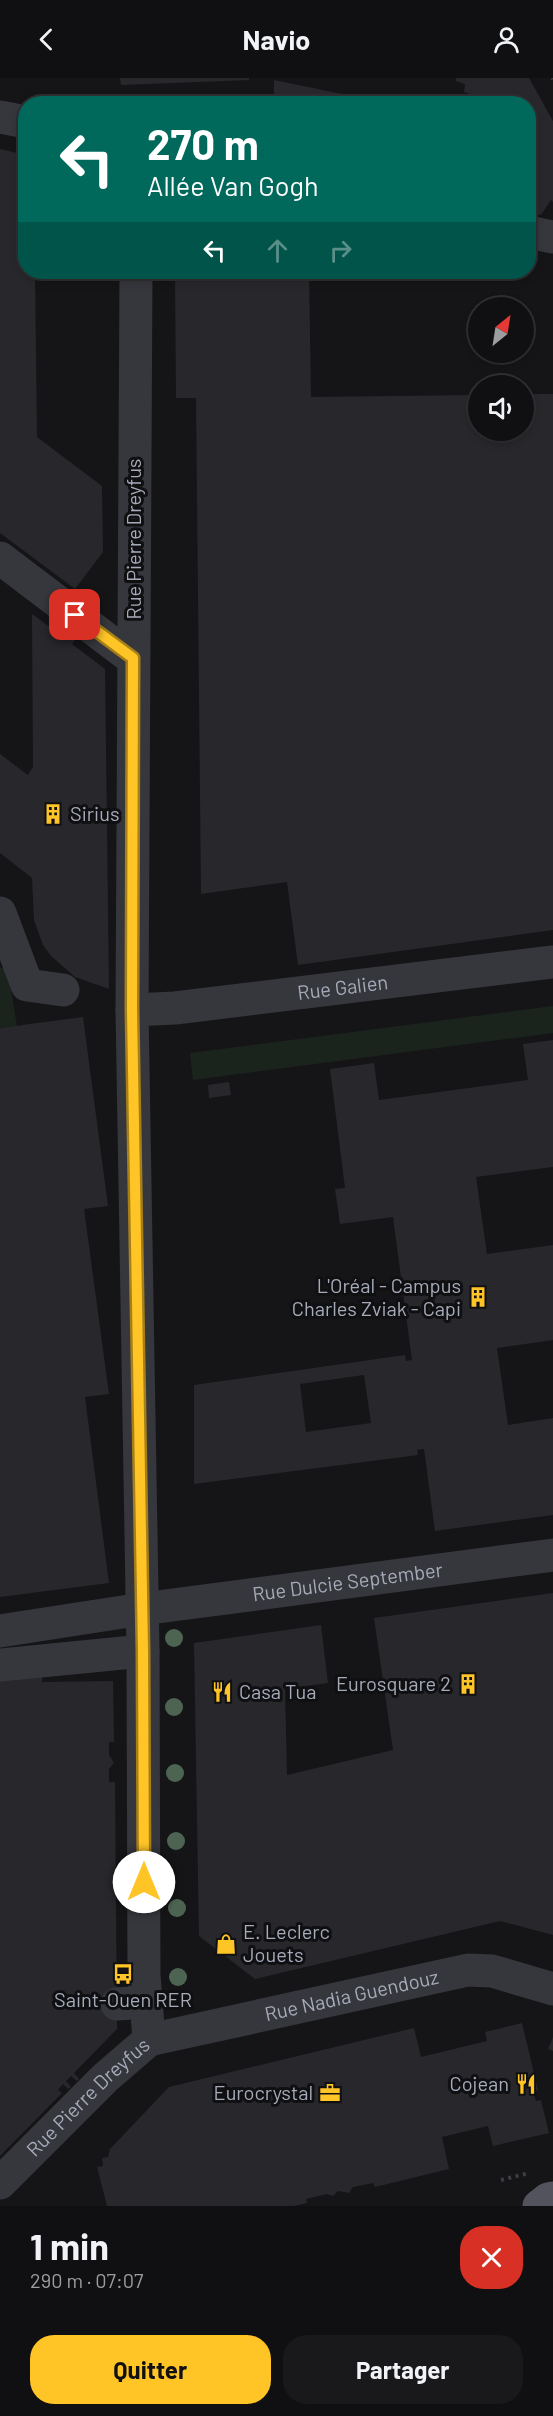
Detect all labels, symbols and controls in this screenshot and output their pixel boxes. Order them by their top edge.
icon: back [30,23,63,56]
text: Navio [243,23,310,55]
icon: person [490,23,523,56]
text: 270 m [147,118,259,168]
icon: left [48,120,126,198]
text: Allée Van Gogh [147,169,319,201]
icon: left [198,234,231,267]
icon: ahead [261,234,294,267]
icon: right [324,234,357,267]
north arrow [468,297,534,363]
map controls [468,297,534,441]
button: sound [468,375,534,441]
street label: Rue Pierre Dreyfus [121,459,145,619]
pin [49,589,100,640]
icon: arrive [58,598,91,631]
place label: Sirius [70,801,120,825]
building icon: Sirius [41,802,65,826]
street label: Rue Galien [296,969,389,1004]
place label: L'Oréal - Campus Charles Zviak - Capi [292,1273,461,1320]
building icon: L'Oréal - Campus Charles Zviak - Capi [466,1285,490,1309]
street label: Rue Dulcie September [251,1557,444,1605]
place label: Eurosquare 2 [336,1671,451,1695]
building icon: Eurosquare 2 [456,1672,480,1696]
place label: Casa Tua [239,1679,317,1703]
restaurant icon: Casa Tua [210,1680,234,1704]
position arrow [112,1850,176,1914]
place label: E. Leclerc Jouets [243,1919,330,1966]
shop icon: E. Leclerc Jouets [214,1932,238,1956]
bus stop icon: Saint-Ouen RER [111,1962,135,1986]
street label: Rue Nadia Guendouz [262,1964,441,2025]
place label: Saint-Ouen RER [54,1987,192,2011]
street label: Rue Pierre Dreyfus [21,2032,154,2161]
place label: Cojean [450,2071,509,2095]
restaurant icon: Cojean [514,2072,538,2096]
place label: Eurocrystal [214,2080,313,2104]
office icon: Eurocrystal [318,2081,342,2105]
text: 1 min [30,2224,109,2267]
button: close [460,2226,523,2289]
text: 290 m · 07:07 [30,2268,143,2292]
button: Quitter [30,2335,271,2404]
button: Partager [283,2335,523,2404]

